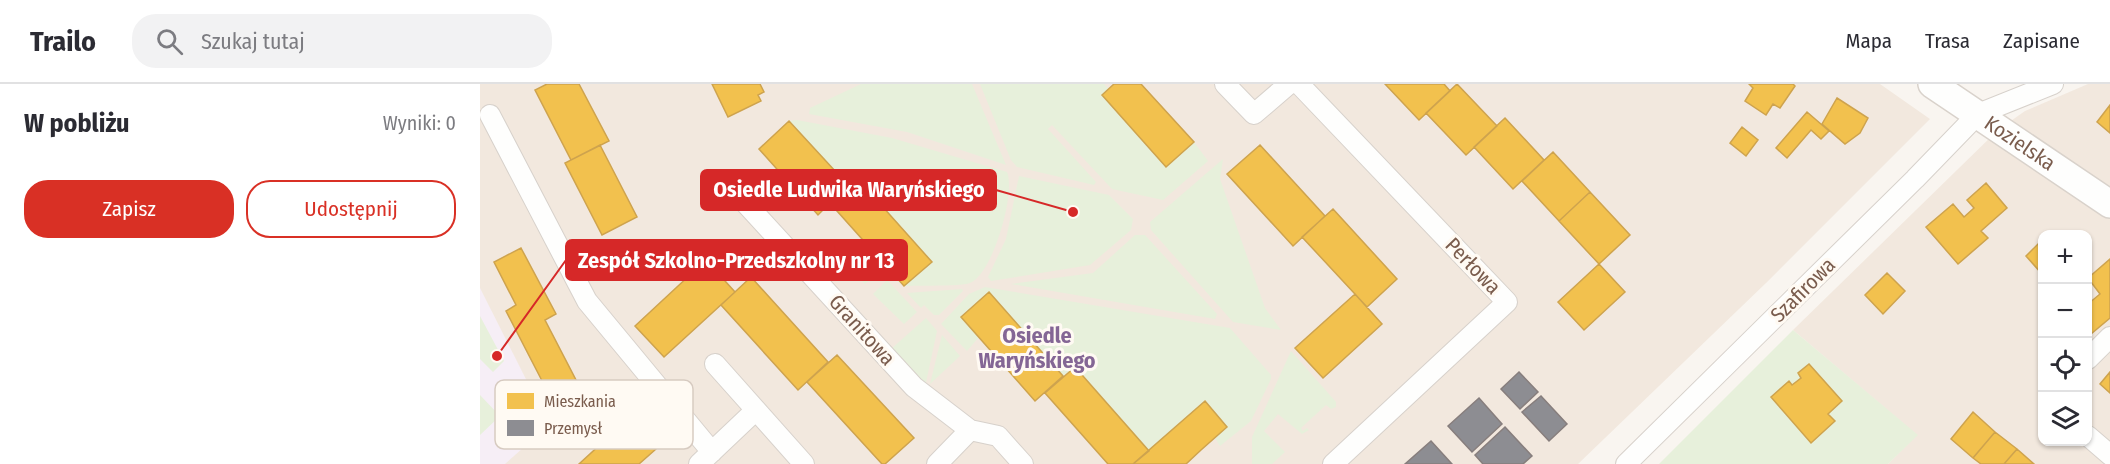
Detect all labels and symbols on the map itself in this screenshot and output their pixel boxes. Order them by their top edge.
street label: Kozielska [1979,110,2060,176]
callout: Osiedle Ludwika Waryńskiego [701,170,996,210]
text: Osiedle Ludwika Waryńskiego [713,176,985,203]
street label: Perłowa [1440,232,1506,300]
callout: Zespół Szkolno-Przedszkolny nr 13 [566,240,907,280]
text: Zespół Szkolno-Przedszkolny nr 13 [578,247,894,274]
street label: Szafirowa [1765,252,1841,328]
street label: Granitowa [823,289,901,371]
district label: Osiedle Waryńskiego [978,322,1096,374]
legend [495,380,693,449]
text: Mieszkania [544,392,616,411]
text: Przemysł [544,419,602,438]

